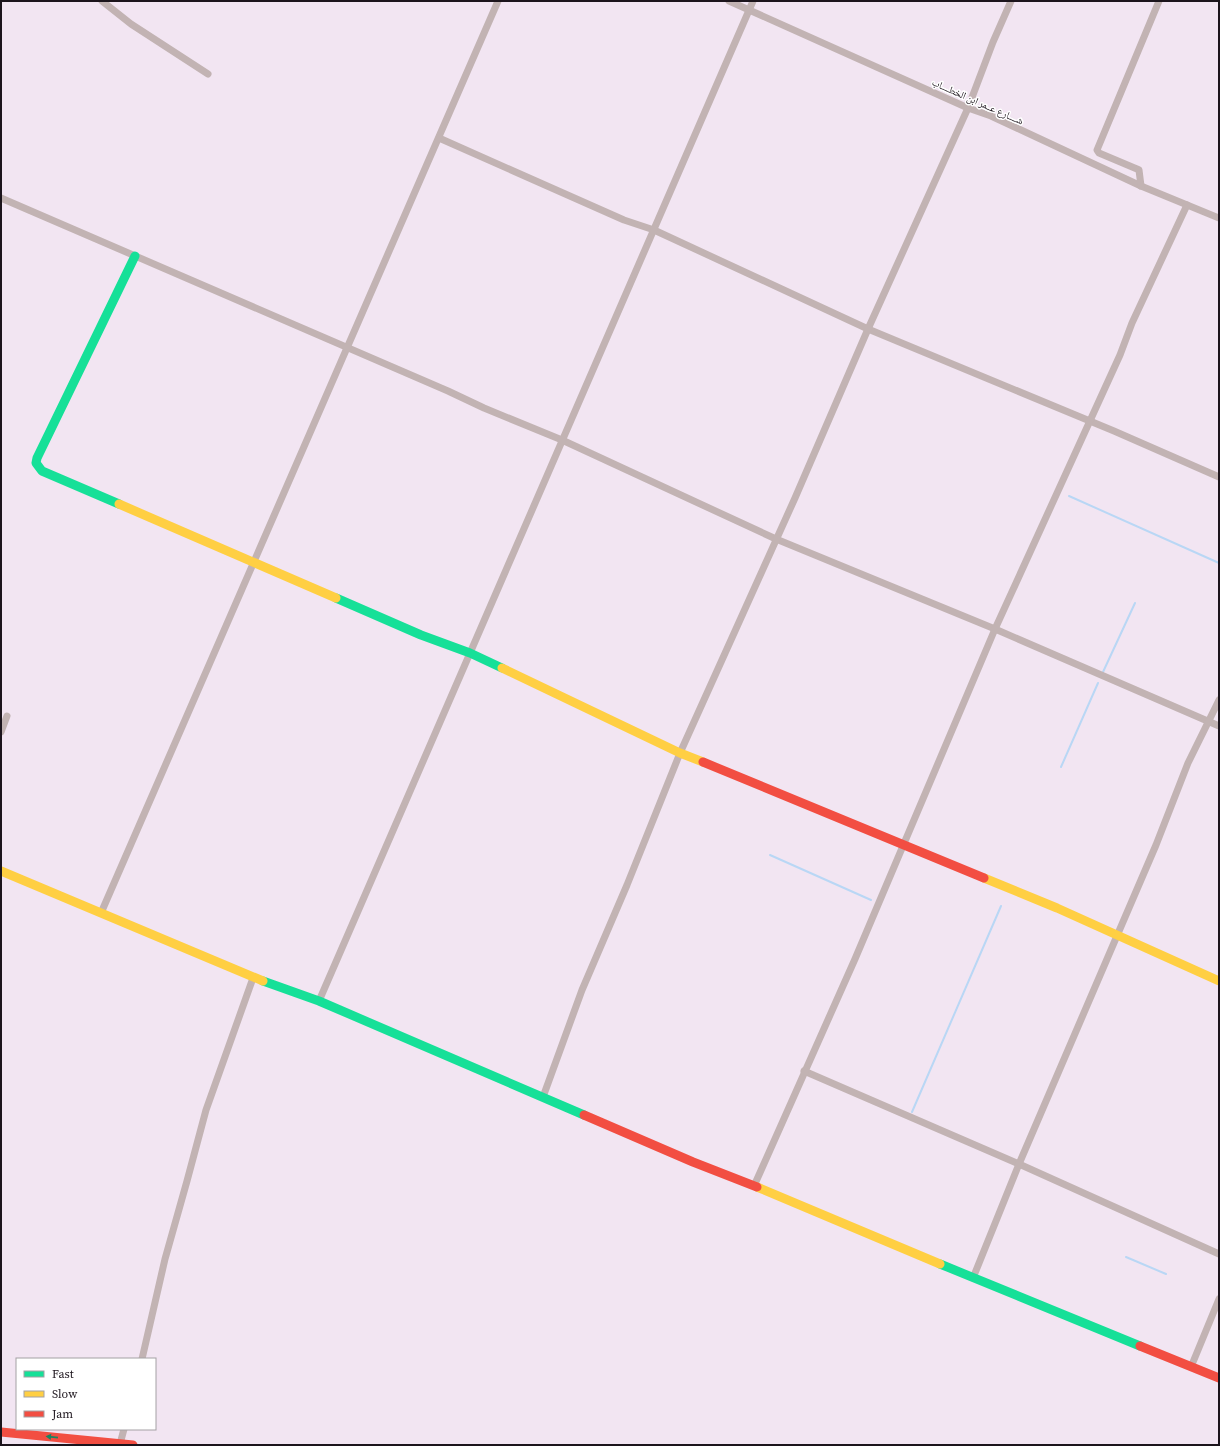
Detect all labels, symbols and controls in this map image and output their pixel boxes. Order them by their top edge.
street label: شــــارع عــمر ابن الخطــــاب [930,75,1026,128]
legend [16,1358,156,1430]
text: Fast [52,1366,74,1382]
text: Slow [52,1386,78,1402]
text: Jam [51,1406,73,1422]
one-way arrow [46,1434,58,1440]

